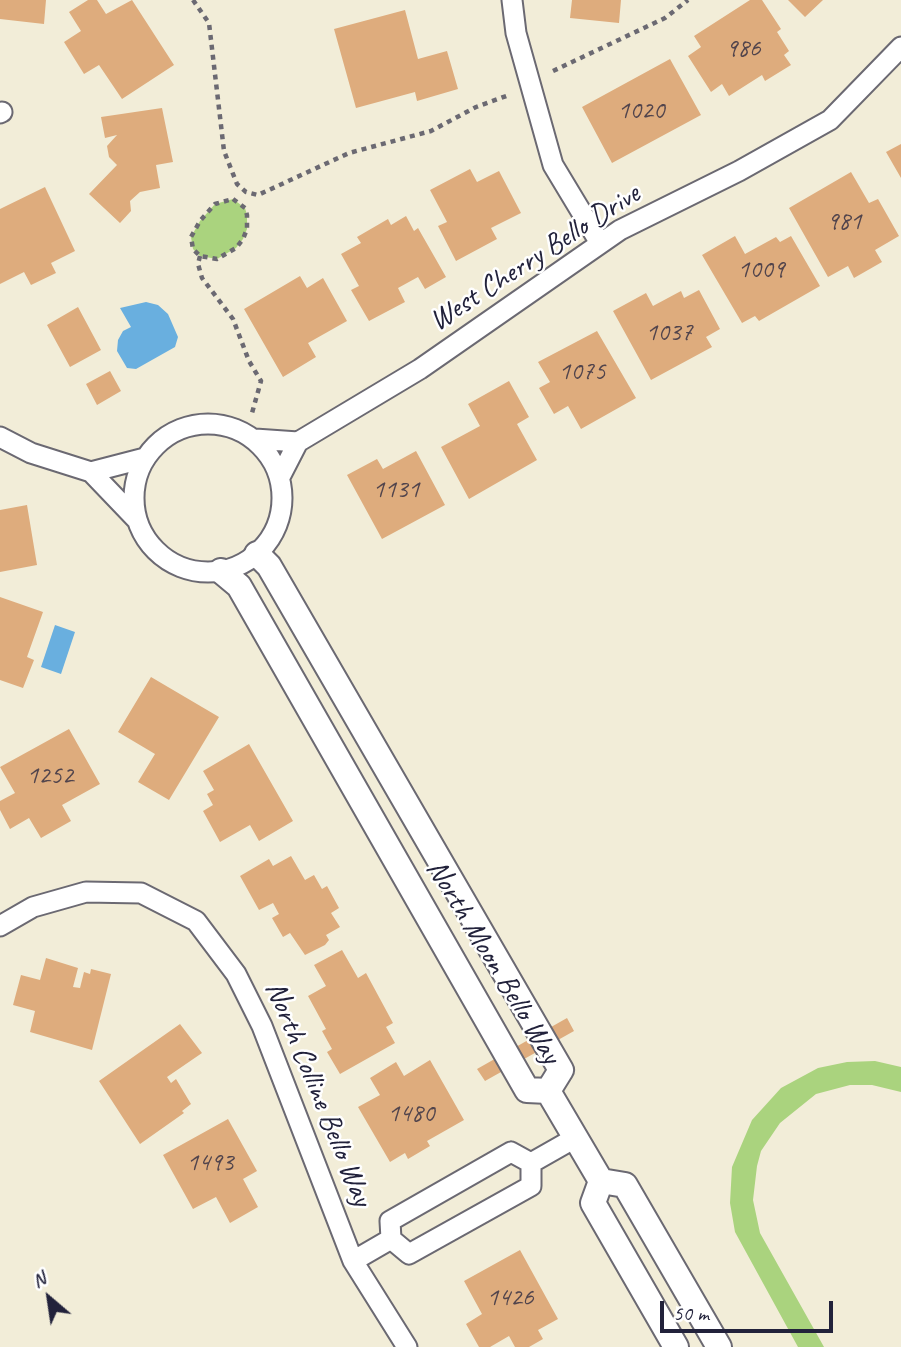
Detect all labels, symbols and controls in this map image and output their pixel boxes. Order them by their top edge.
house number: 986 [725,33,761,65]
house number: 1020 [618,95,664,127]
street label: West Cherry Bello Drive [423,177,647,339]
house number: 981 [826,206,862,238]
house number: 1009 [738,254,784,286]
house number: 1037 [646,317,692,349]
house number: 1075 [559,356,605,388]
house number: 1131 [373,474,419,506]
house number: 1252 [27,760,73,792]
street label: North Moon Bello Way [418,853,568,1071]
street label: North Colline Bello Way [257,976,379,1212]
house number: 1480 [388,1098,434,1130]
house number: 1493 [187,1147,233,1179]
north arrow [14,1263,84,1333]
text: N [28,1266,50,1293]
house number: 1426 [487,1282,533,1314]
scale bar [663,1288,836,1332]
text: 50 m [673,1300,709,1326]

